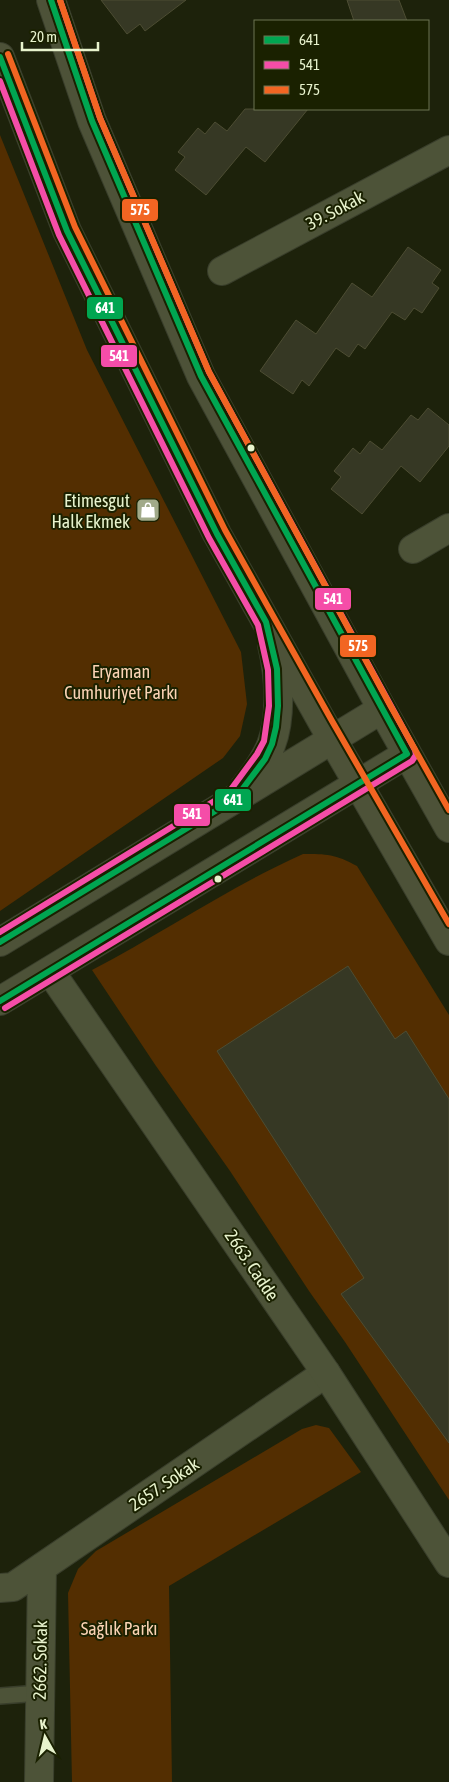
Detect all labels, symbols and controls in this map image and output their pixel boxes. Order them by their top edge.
scale bar [22,20,99,52]
legend [254,20,429,110]
text: 20 m [30,28,57,45]
text: 641 [299,31,320,48]
text: 541 [299,56,320,73]
text: 575 [299,81,320,98]
street label: 39. Sokak [302,186,368,234]
line badge: 575 [121,198,159,222]
text: 575 [130,202,150,218]
line badge: 641 [86,296,124,320]
text: 641 [95,300,115,316]
line badge: 541 [100,344,138,368]
text: 541 [109,348,129,364]
unlabelled marker [246,443,256,453]
place label: Etimesgut Halk Ekmek [51,490,130,532]
shop icon: Etimesgut Halk Ekmek [135,497,161,523]
line badge: 541 [314,587,352,611]
text: 541 [323,591,343,607]
line badge: 575 [339,634,377,658]
text: 575 [348,638,368,654]
park label: Eryaman Cumhuriyet Parkı [64,661,178,703]
line badge: 641 [214,788,252,812]
text: 641 [223,792,243,808]
line badge: 541 [173,803,211,827]
text: 541 [182,806,202,822]
unlabelled marker [213,874,223,884]
street label: 2663. Cadde [221,1225,283,1305]
street label: 2657. Sokak [125,1453,203,1515]
park label: Sağlık Parkı [81,1618,157,1639]
street label: 2662. Sokak [29,1620,51,1700]
north arrow [20,1712,70,1762]
text: K [39,1716,48,1733]

